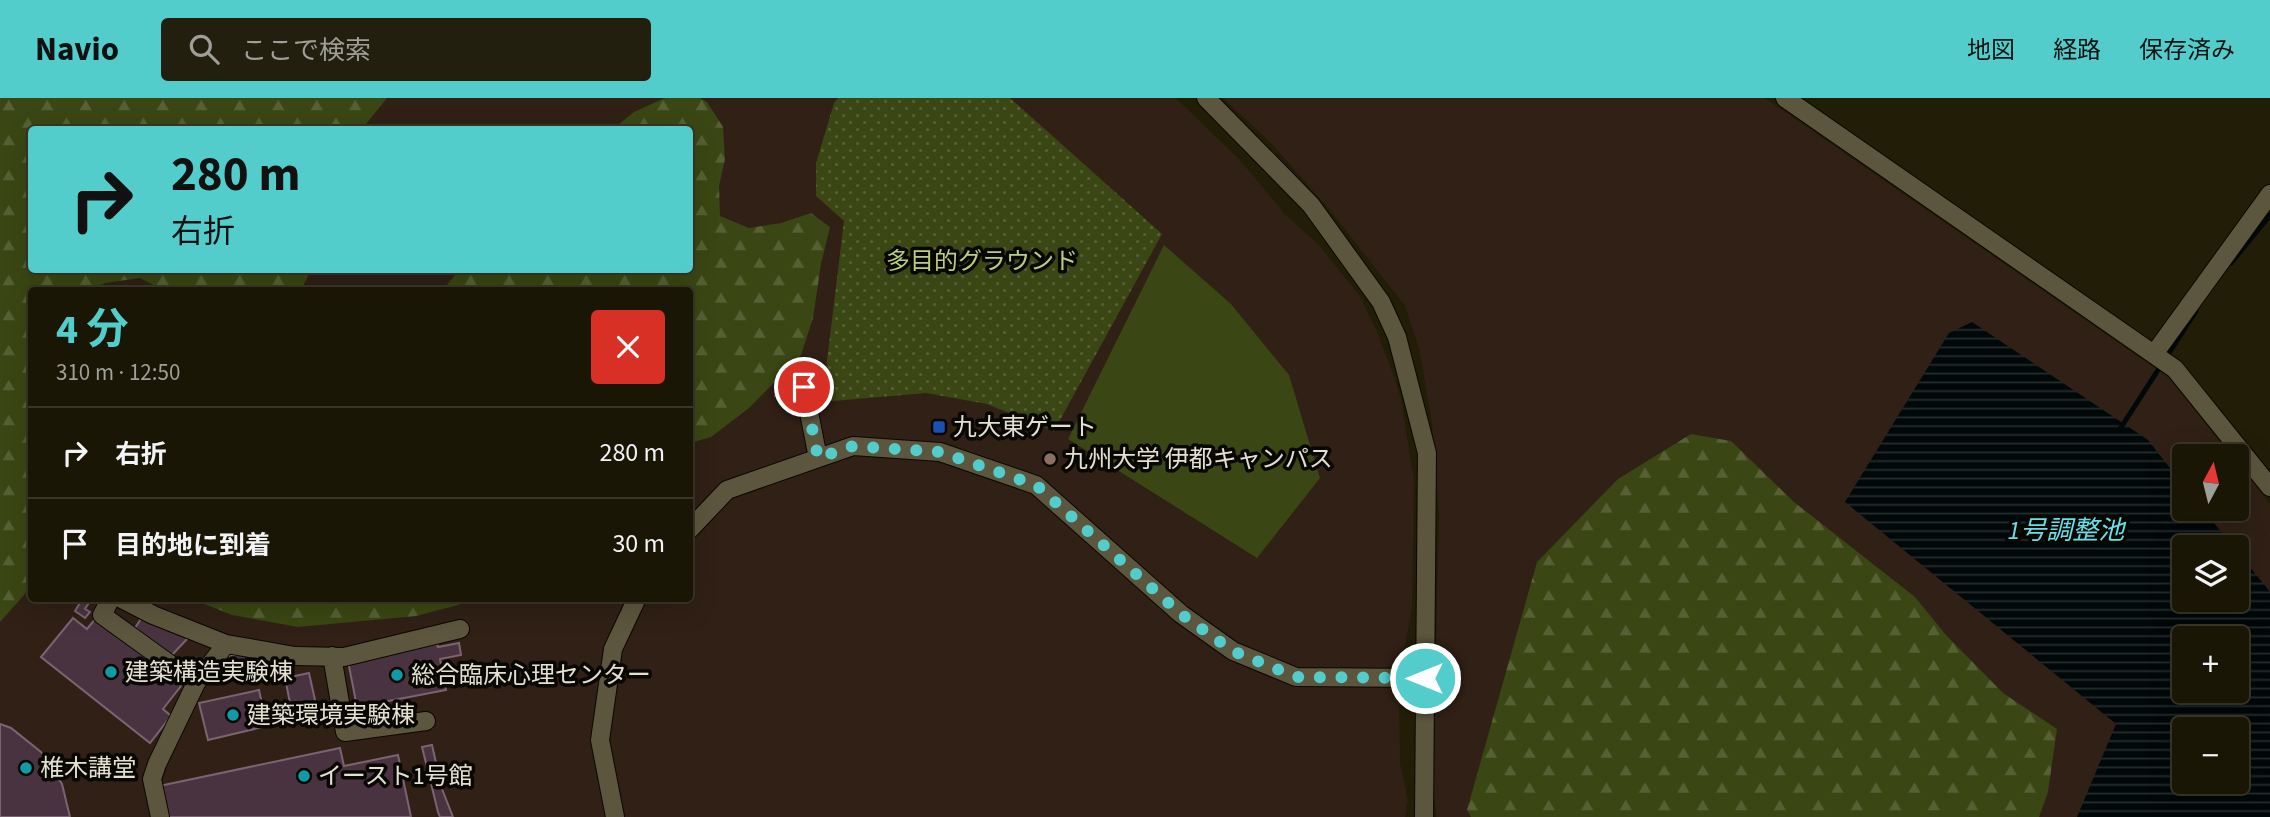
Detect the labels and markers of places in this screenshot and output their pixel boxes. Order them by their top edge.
pin [774,357,834,417]
place label: 九大東ゲート [953,410,1097,445]
marker: 九大東ゲート [931,419,947,435]
place label: 九州大学 伊都キャンパス [1064,442,1333,477]
marker: 九州大学 伊都キャンパス [1042,451,1058,467]
place label: 建築構造実験棟 [125,655,293,690]
place label: 総合臨床心理センター [411,658,651,693]
marker: 建築構造実験棟 [103,664,119,680]
marker: 総合臨床心理センター [389,667,405,683]
place label: 建築環境実験棟 [247,698,415,733]
marker: 建築環境実験棟 [225,707,241,723]
place label: 椎木講堂 [40,751,136,786]
place label: イースト1号館 [318,759,473,794]
marker: 椎木講堂 [18,760,34,776]
marker: イースト1号館 [296,768,312,784]

